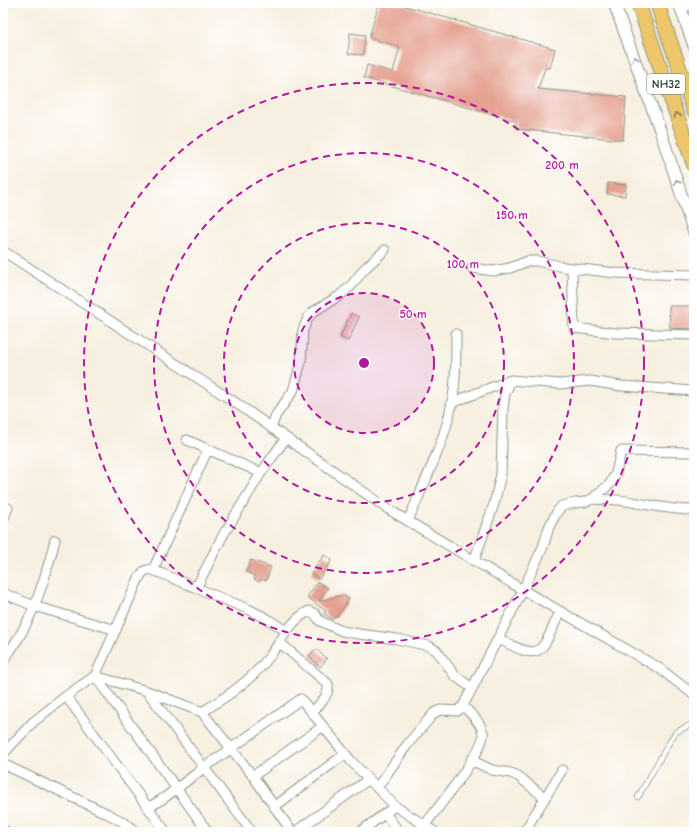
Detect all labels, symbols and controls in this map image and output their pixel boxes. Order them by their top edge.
one-way arrow [631,56,639,63]
road number: NH32 [647,74,685,94]
one-way arrow [673,112,681,119]
text: 200 m [545,158,579,172]
one-way arrow [674,179,682,186]
text: 150 m [496,208,528,222]
text: 100 m [447,257,479,271]
text: 50 m [399,307,427,321]
centre of rings [357,356,371,370]

